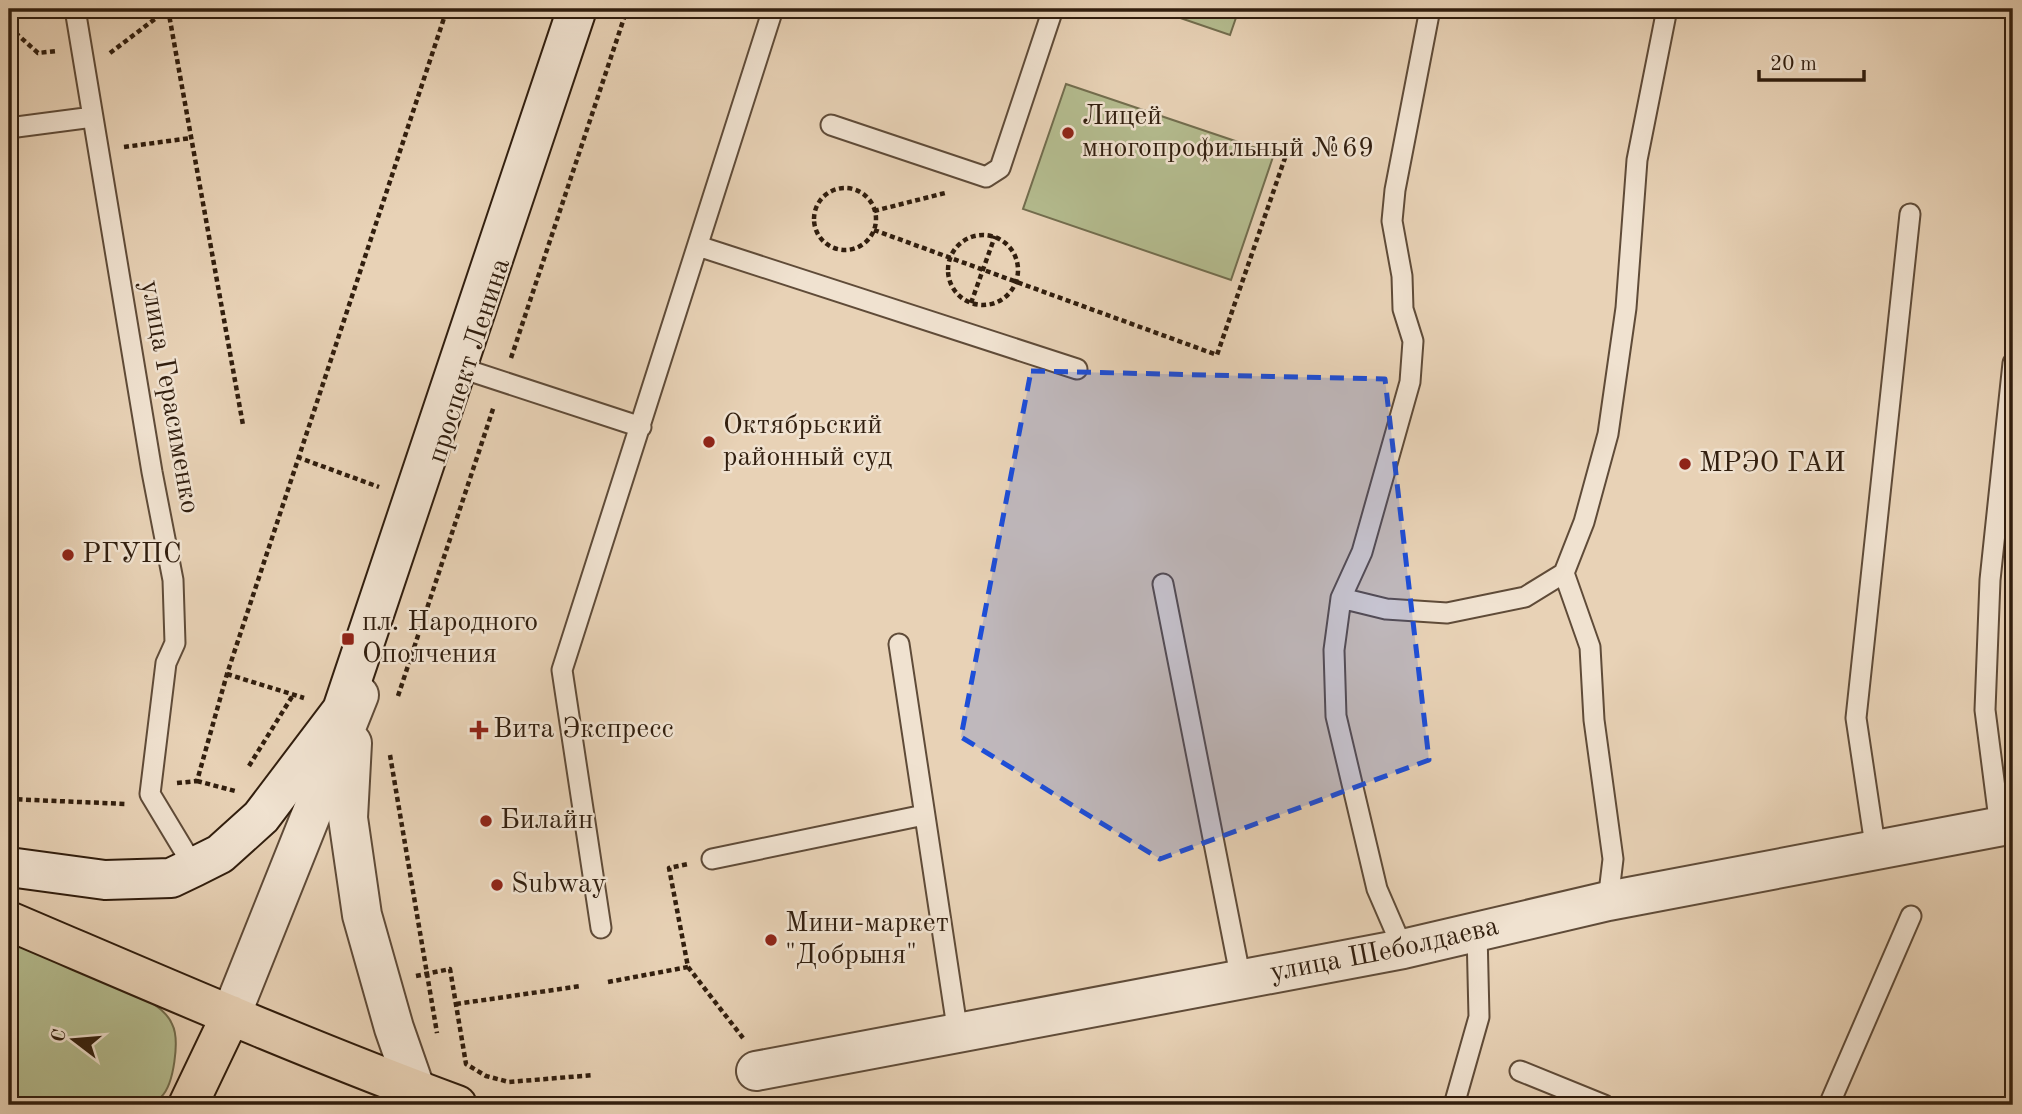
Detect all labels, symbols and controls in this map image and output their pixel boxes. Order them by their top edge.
scale bar [1759,38,1864,82]
text: 20 m [1770,54,1817,75]
place label: Лицей многопрофильный №69 [1082,103,1374,163]
marker: Лицей многопрофильный №69 [1060,125,1076,141]
street label: проспект Ленина [424,255,516,467]
street label: улица Герасименко [135,278,203,516]
place label: Октябрьский районный суд [723,412,892,472]
marker: Октябрьский районный суд [701,434,717,450]
place label: МРЭО ГАИ [1699,450,1846,478]
marker: МРЭО ГАИ [1677,456,1693,472]
place label: РГУПС [82,541,182,569]
marker: РГУПС [60,547,76,563]
place label: пл. Народного Ополчения [362,609,538,669]
marker: пл. Народного Ополчения [340,631,356,647]
place label: Вита Экспресс [493,716,674,744]
marker: Вита Экспресс [471,722,487,738]
place label: Билайн [500,807,593,835]
marker: Билайн [478,813,494,829]
place label: Subway [511,871,606,899]
marker: Subway [489,877,505,893]
place label: Мини-маркет "Добрыня" [785,910,949,970]
street label: улица Шеболдаева [1268,913,1502,988]
marker: Мини-маркет "Добрыня" [763,932,779,948]
north arrow [38,1006,108,1076]
text: С [49,1027,71,1045]

